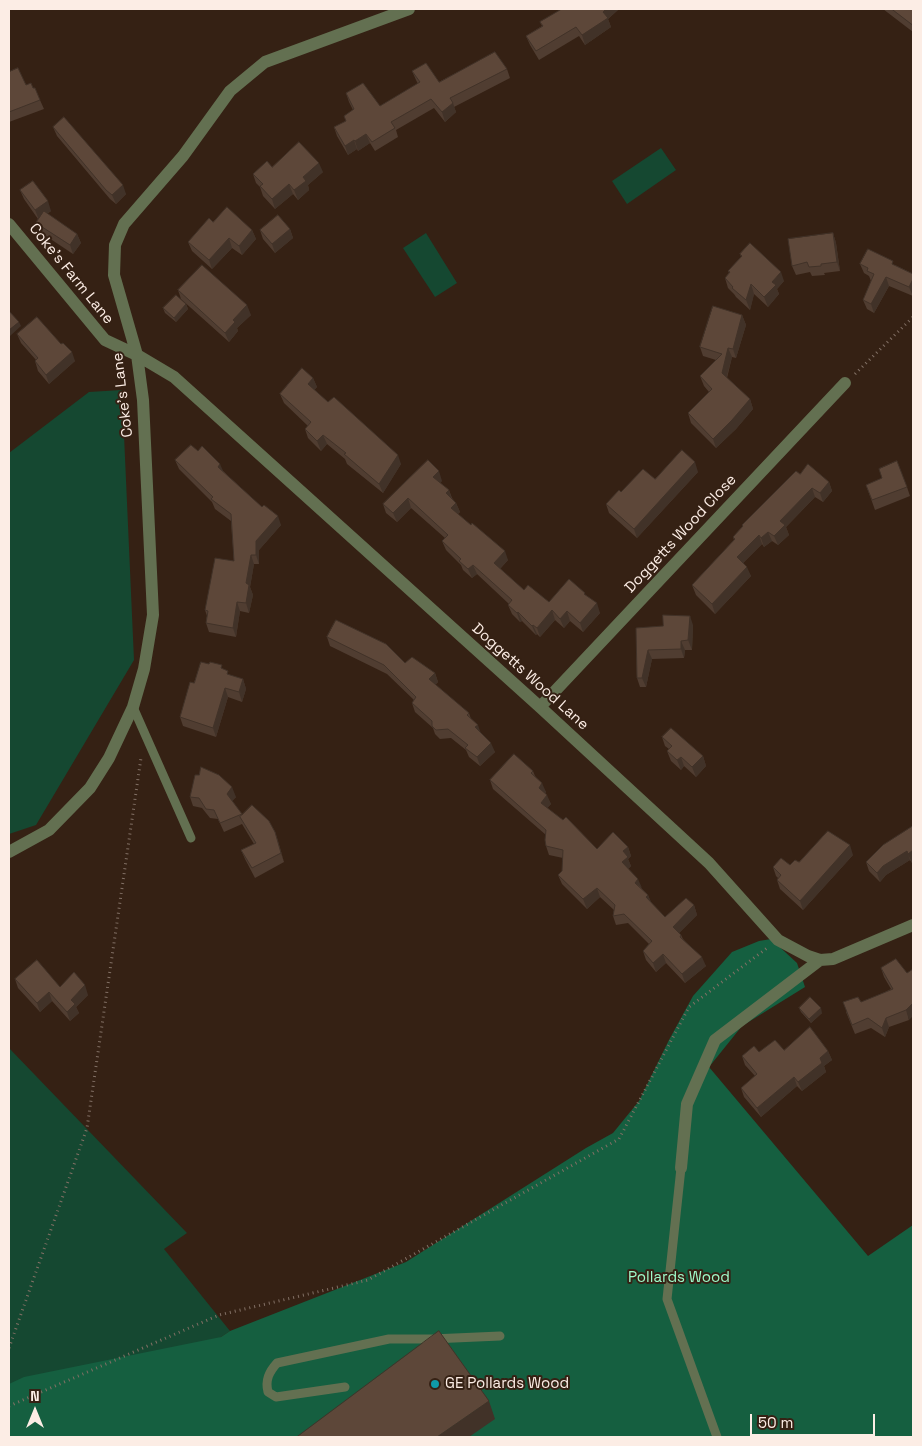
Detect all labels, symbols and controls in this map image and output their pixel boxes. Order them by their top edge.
street label: Coke's Farm Lane [25,220,117,328]
street label: Coke's Lane [109,352,137,438]
street label: Doggetts Wood Close [622,471,740,597]
street label: Doggetts Wood Lane [468,620,592,734]
park label: Pollards Wood [628,1269,730,1287]
place label: GE Pollards Wood [445,1375,569,1393]
marker: GE Pollards Wood [429,1378,441,1390]
north arrow [10,1386,60,1436]
text: N [30,1387,40,1405]
scale bar [752,1404,877,1436]
text: 50 m [758,1413,793,1432]

